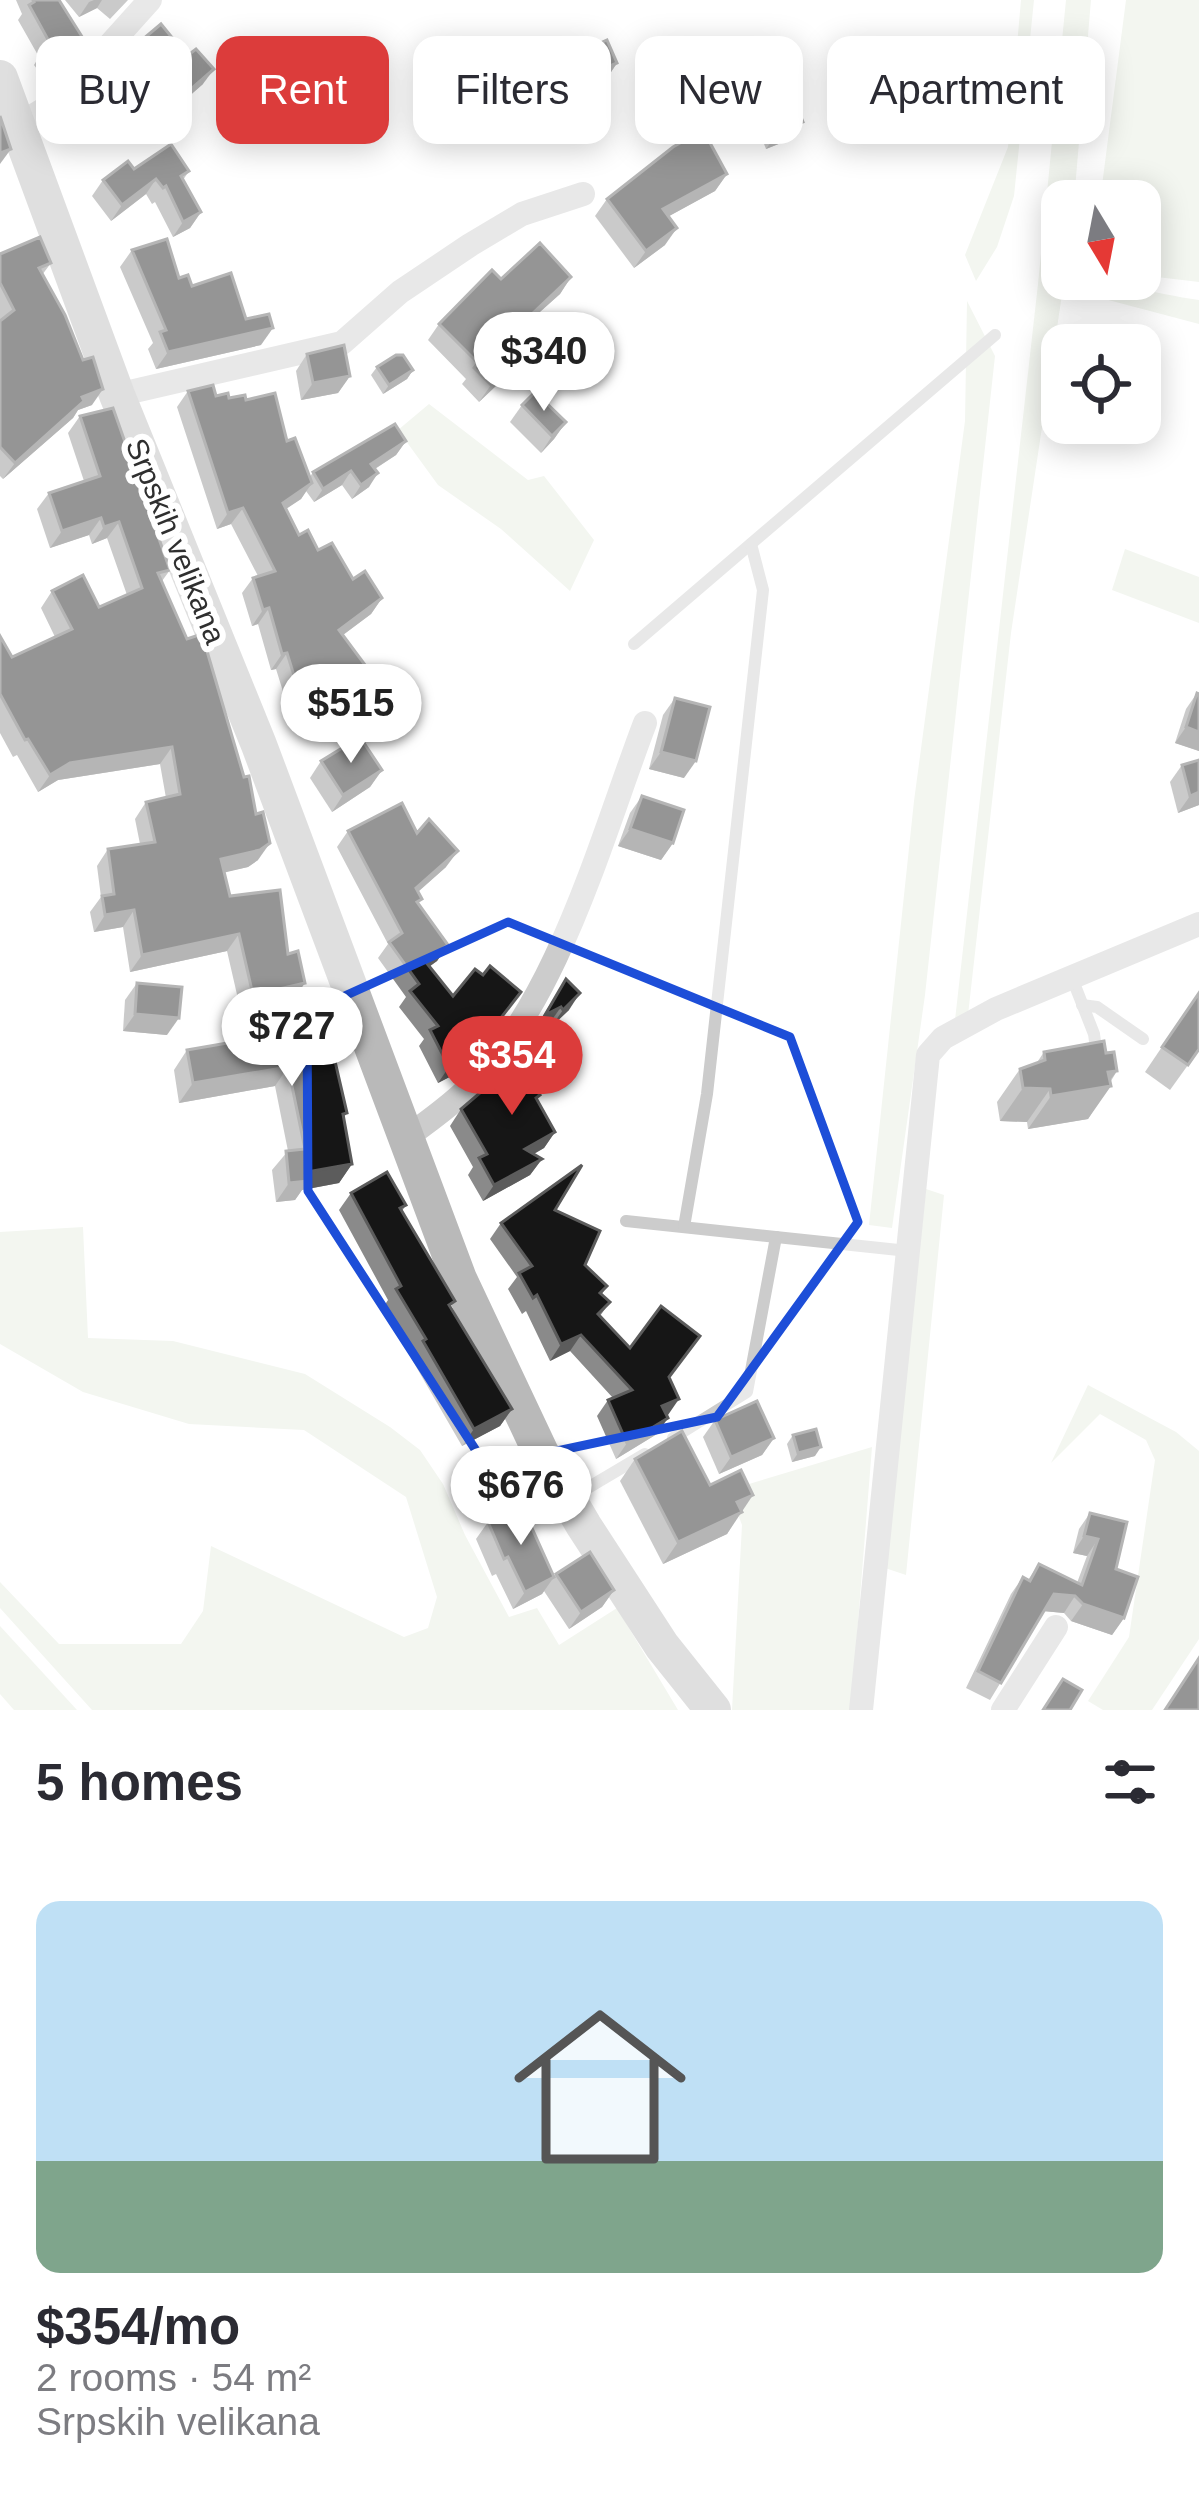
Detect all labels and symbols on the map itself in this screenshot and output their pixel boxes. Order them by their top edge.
north arrow [1041,180,1161,300]
pin: $340 [473,312,615,414]
street label: Srpskih velikana [120,434,232,649]
pin: $515 [280,664,422,766]
pin: $727 [221,987,363,1089]
pin: $354 [441,1016,583,1118]
pin: $676 [450,1446,592,1548]

